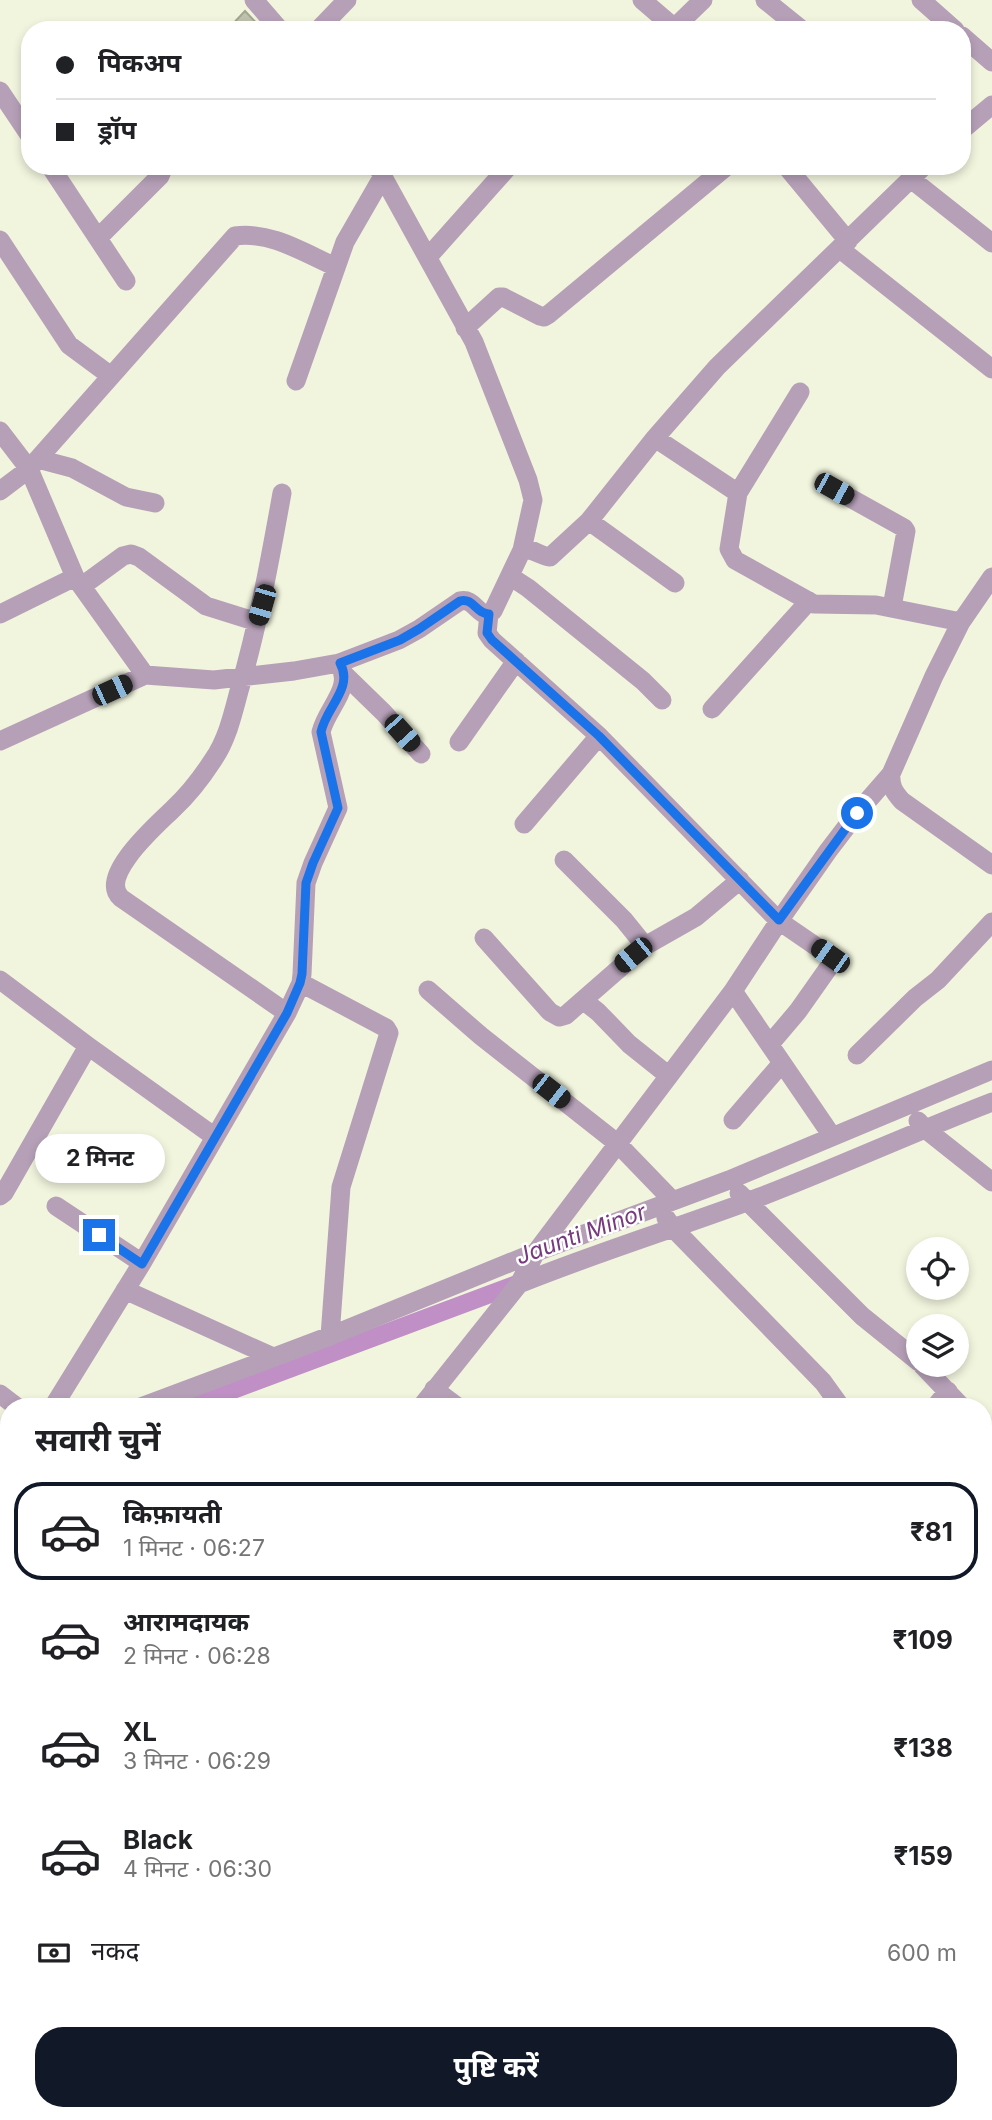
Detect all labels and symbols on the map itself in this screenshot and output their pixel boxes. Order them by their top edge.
car [811,470,858,508]
car [247,582,278,628]
car [89,672,136,708]
car [381,710,424,756]
route start [841,797,873,829]
car [611,934,656,976]
car [807,935,854,977]
car [528,1070,575,1112]
callout: 2 मिनट [34,1134,164,1182]
water label: Jaunti Minor [512,1197,651,1270]
route end [83,1219,115,1251]

